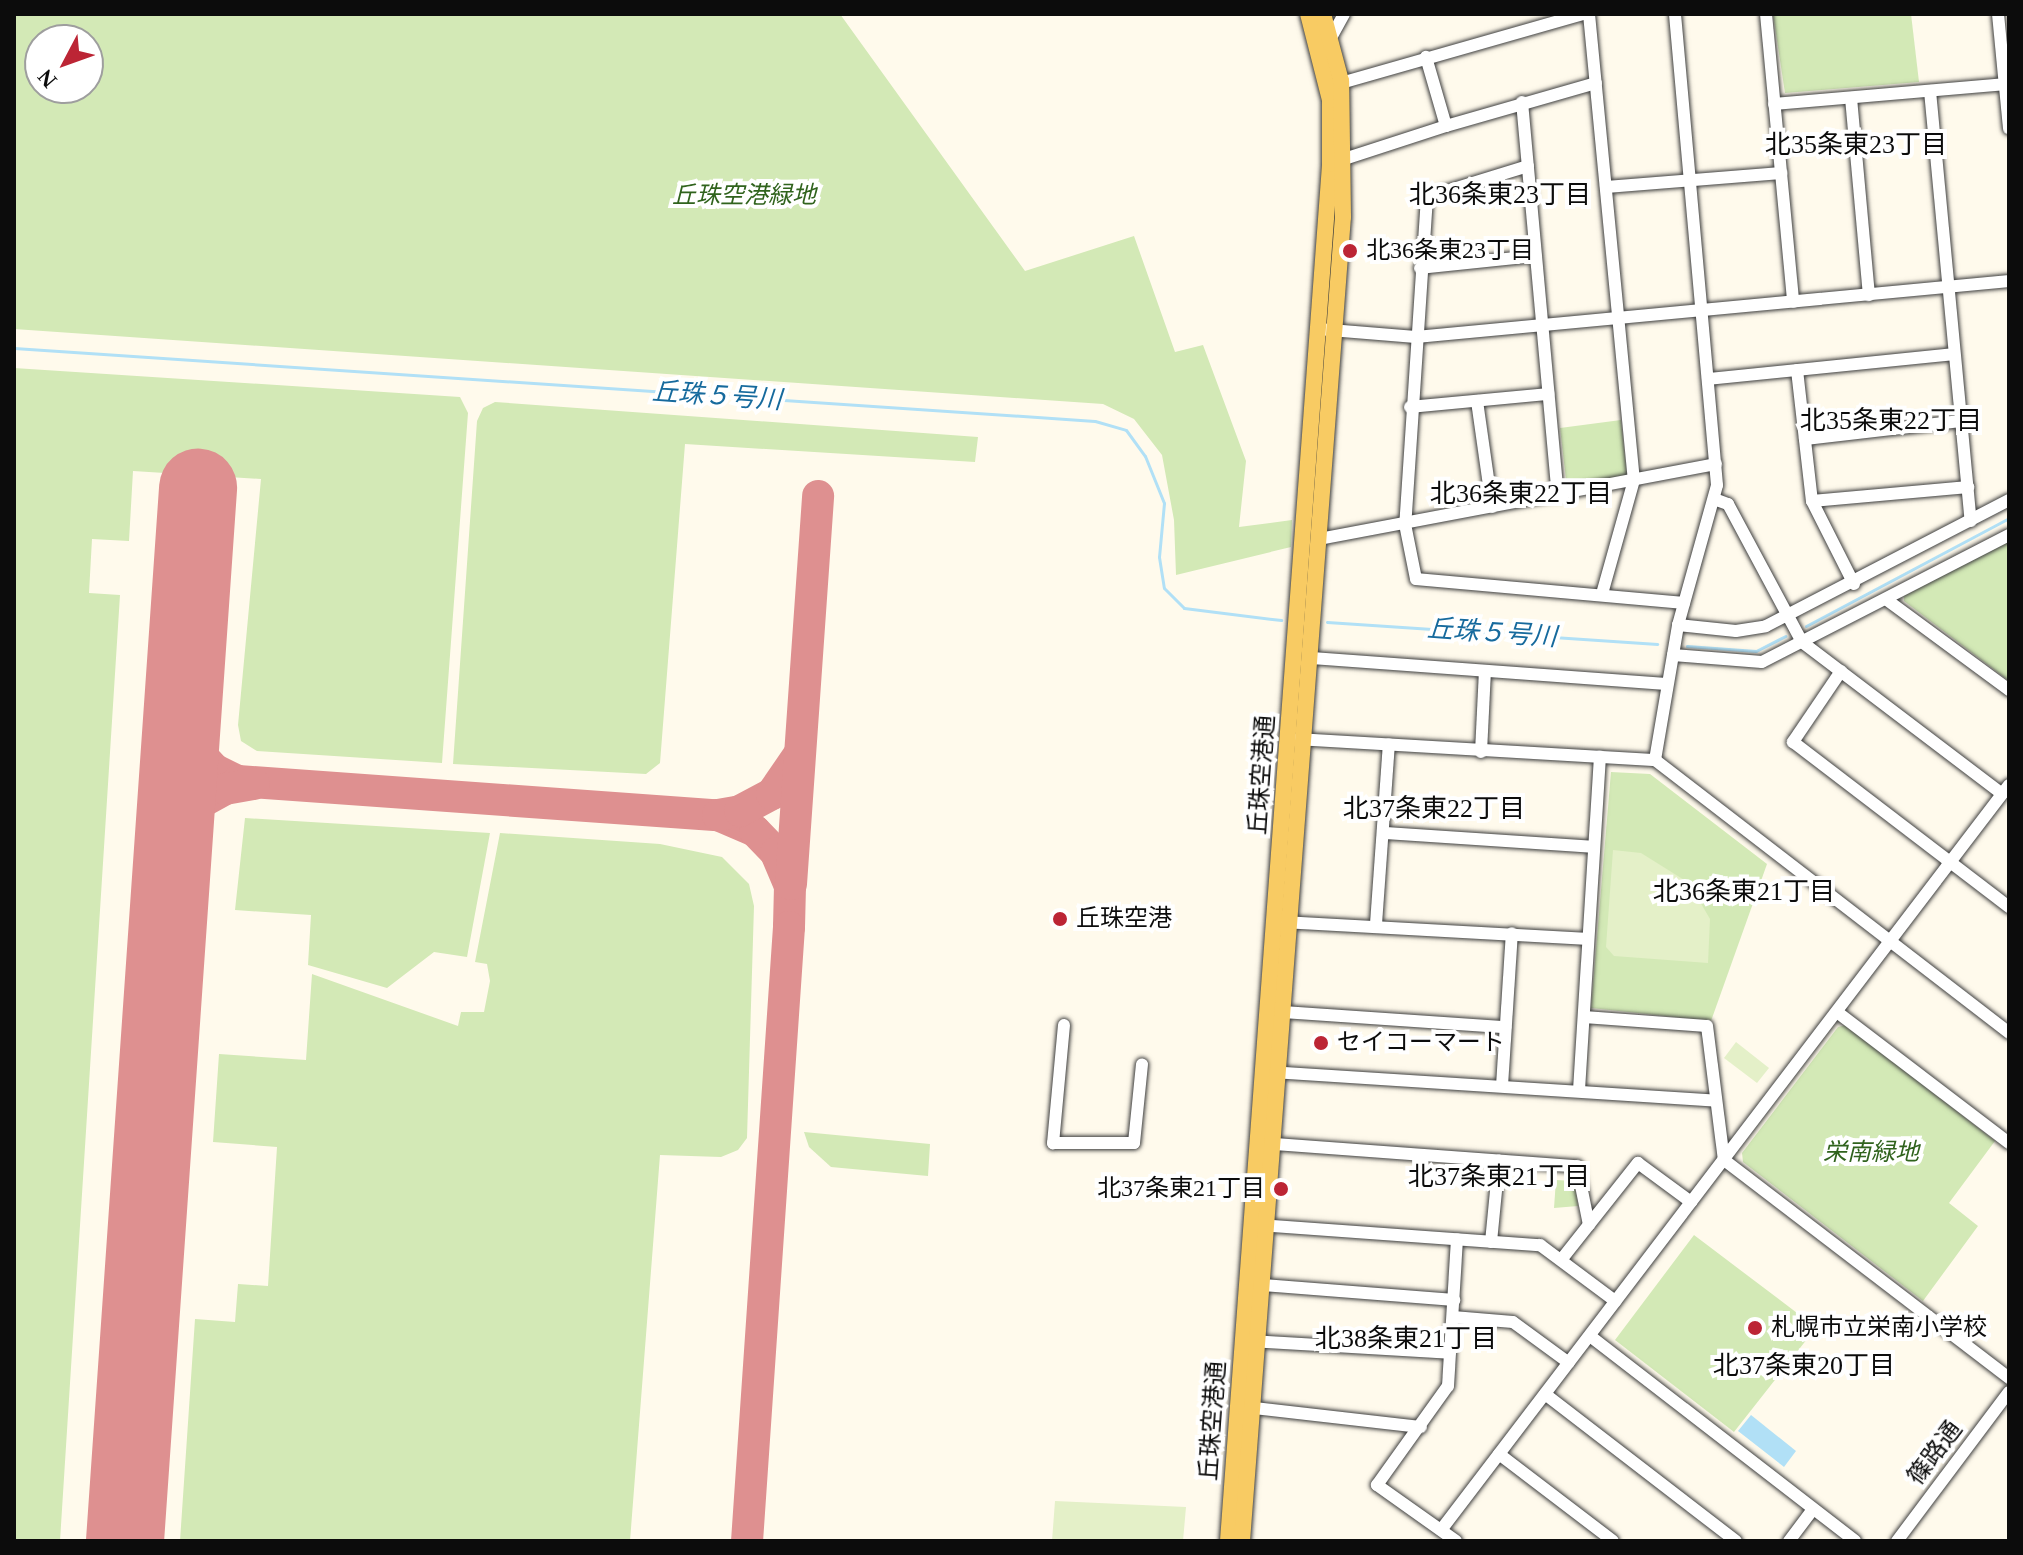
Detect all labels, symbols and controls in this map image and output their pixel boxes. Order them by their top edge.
north arrow [24,24,104,104]
text: N [32,65,62,93]
district label: 北35条東23丁目 [1765,129,1947,161]
district label: 北36条東23丁目 [1409,179,1591,211]
park label: 丘珠空港緑地 [672,182,816,210]
place label: 北36条東23丁目 [1366,237,1534,265]
marker: 北36条東23丁目 [1341,242,1359,260]
water label: 丘珠５号川 [651,376,783,416]
district label: 北35条東22丁目 [1800,405,1982,437]
district label: 北36条東22丁目 [1430,478,1612,510]
water label: 丘珠５号川 [1426,613,1558,653]
street label: 丘珠空港通 [1243,714,1281,836]
district label: 北37条東22丁目 [1343,793,1525,825]
district label: 北36条東21丁目 [1653,876,1835,908]
place label: 丘珠空港 [1076,905,1172,933]
marker: 丘珠空港 [1051,910,1069,928]
place label: セイコーマート [1337,1029,1505,1057]
marker: セイコーマート [1312,1034,1330,1052]
park label: 栄南緑地 [1823,1139,1919,1167]
district label: 北37条東21丁目 [1408,1161,1590,1193]
place label: 北37条東21丁目 [1097,1175,1265,1203]
marker: 北37条東21丁目 [1272,1180,1290,1198]
place label: 札幌市立栄南小学校 [1771,1314,1987,1342]
marker: 札幌市立栄南小学校 [1746,1319,1764,1337]
district label: 北38条東21丁目 [1315,1323,1497,1355]
district label: 北37条東20丁目 [1713,1350,1895,1382]
street label: 丘珠空港通 [1194,1360,1232,1482]
street label: 篠路通 [1902,1416,1968,1490]

